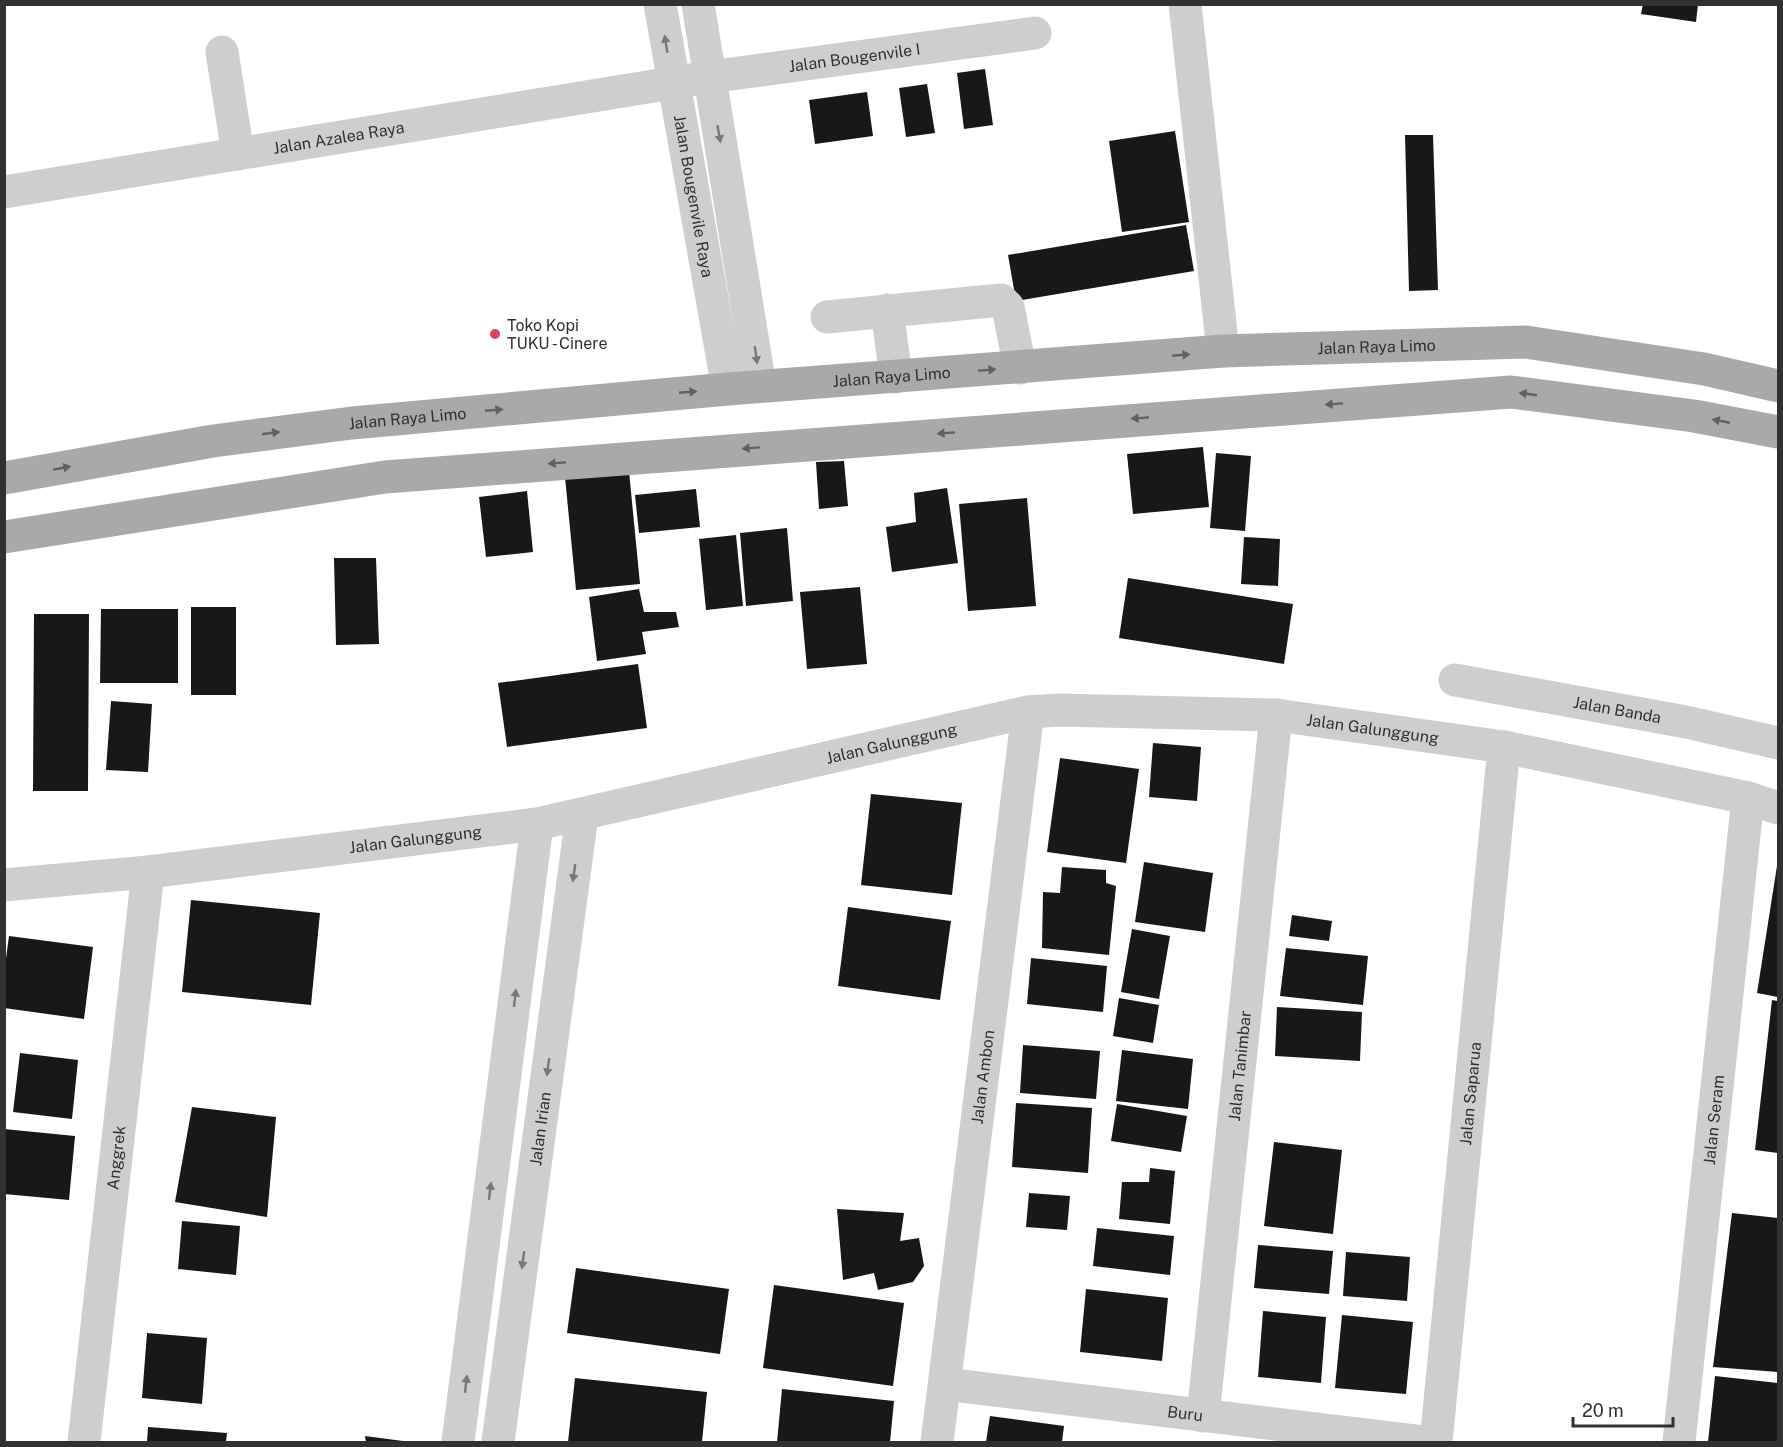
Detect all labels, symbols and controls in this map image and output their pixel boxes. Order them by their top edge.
one-way arrow [662,34,671,53]
street label: Jalan Bougenvile I [787,40,921,76]
street label: Jalan Bougenvile Raya [670,113,717,279]
street label: Jalan Azalea Raya [272,118,406,158]
one-way arrow [715,125,724,144]
place label: Toko Kopi TUKU - Cinere [507,316,608,353]
marker: Toko Kopi TUKU - Cinere [488,327,502,341]
street label: Jalan Raya Limo [1317,336,1436,358]
one-way arrow [751,345,760,364]
one-way arrow [1172,350,1191,360]
street label: Jalan Raya Limo [832,363,951,391]
one-way arrow [977,365,996,375]
one-way arrow [678,387,697,397]
one-way arrow [1518,389,1537,399]
one-way arrow [1324,400,1343,409]
street label: Jalan Raya Limo [347,404,467,433]
one-way arrow [484,405,503,415]
one-way arrow [1131,414,1150,423]
one-way arrow [1711,416,1730,425]
one-way arrow [261,429,280,438]
one-way arrow [936,429,955,438]
one-way arrow [742,444,761,453]
one-way arrow [547,459,566,468]
one-way arrow [53,463,72,472]
street label: Jalan Banda [1572,693,1663,727]
street label: Jalan Galunggung [1305,710,1440,748]
street label: Jalan Galunggung [824,720,959,768]
street label: Jalan Galunggung [348,822,483,857]
one-way arrow [570,864,579,883]
one-way arrow [510,988,519,1007]
street label: Jalan Tanimbar [1225,1010,1255,1122]
street label: Jalan Ambon [968,1029,998,1125]
street label: Jalan Saparua [1456,1041,1485,1146]
one-way arrow [544,1057,553,1076]
street label: Jalan Seram [1700,1074,1728,1166]
street label: Jalan Irian [526,1091,555,1167]
street label: Anggrek [103,1125,129,1191]
one-way arrow [485,1181,495,1200]
one-way arrow [518,1251,527,1270]
one-way arrow [461,1375,470,1394]
scale bar [1573,1390,1674,1428]
text: 20 m [1582,1400,1624,1421]
street label: Buru [1166,1402,1204,1425]

